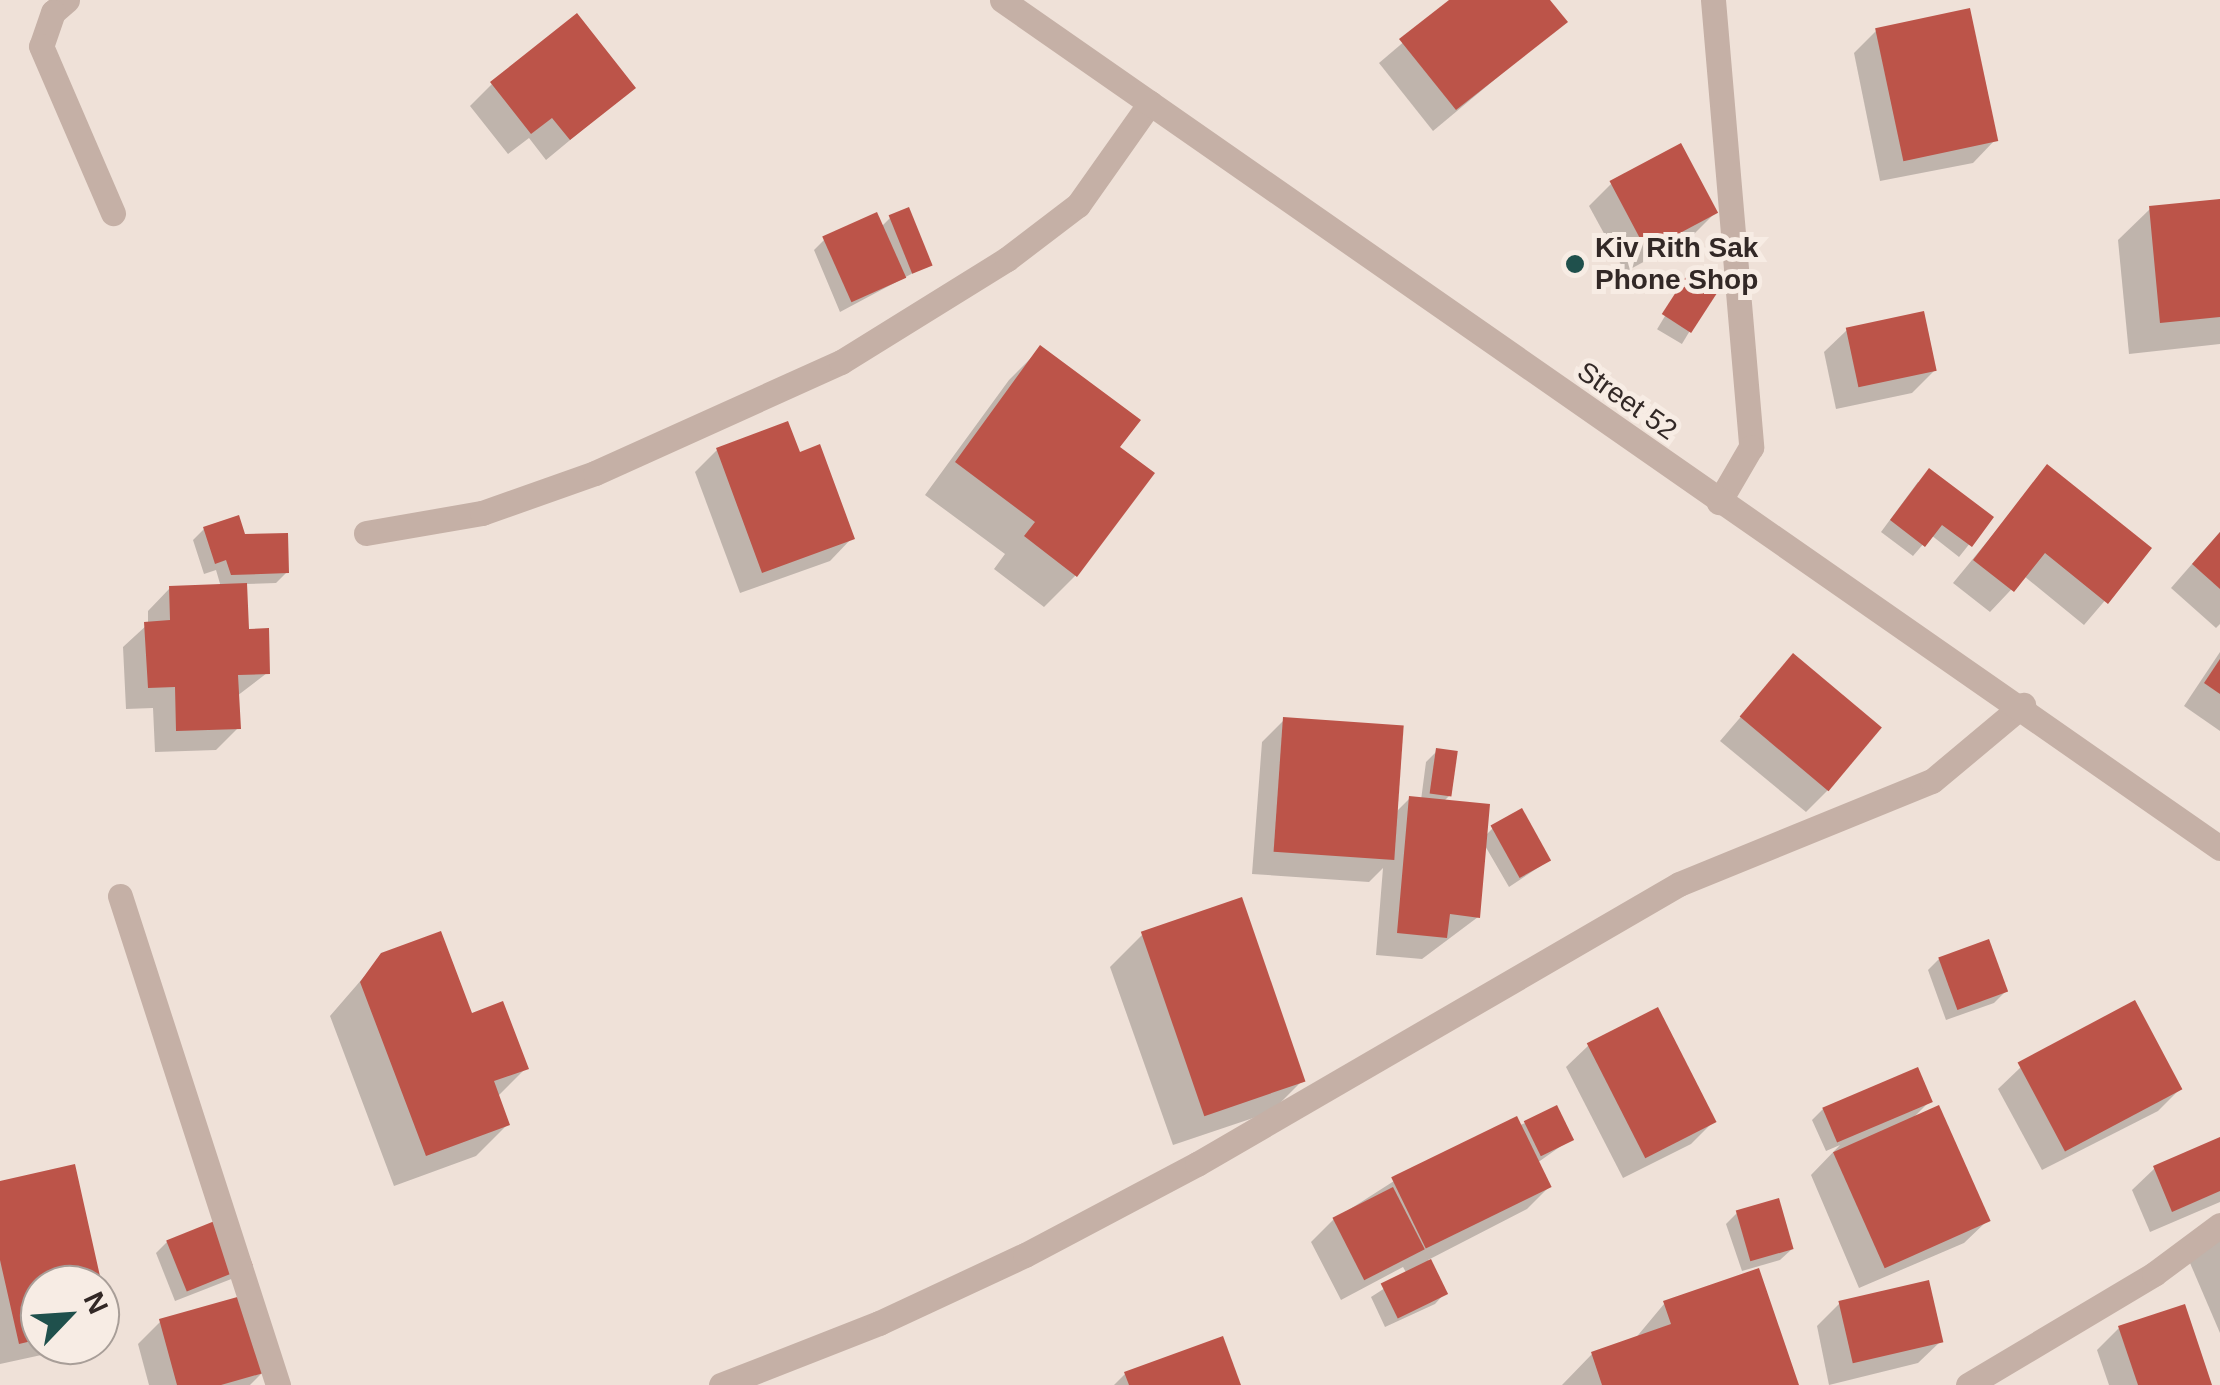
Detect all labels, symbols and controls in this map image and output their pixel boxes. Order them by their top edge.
place label: Kiv Rith Sak Phone Shop [1595,231,1758,297]
marker: Kiv Rith Sak Phone Shop [1564,253,1586,275]
street label: Street 52 [1571,355,1683,447]
north arrow [20,1265,120,1365]
text: N [78,1287,114,1319]

